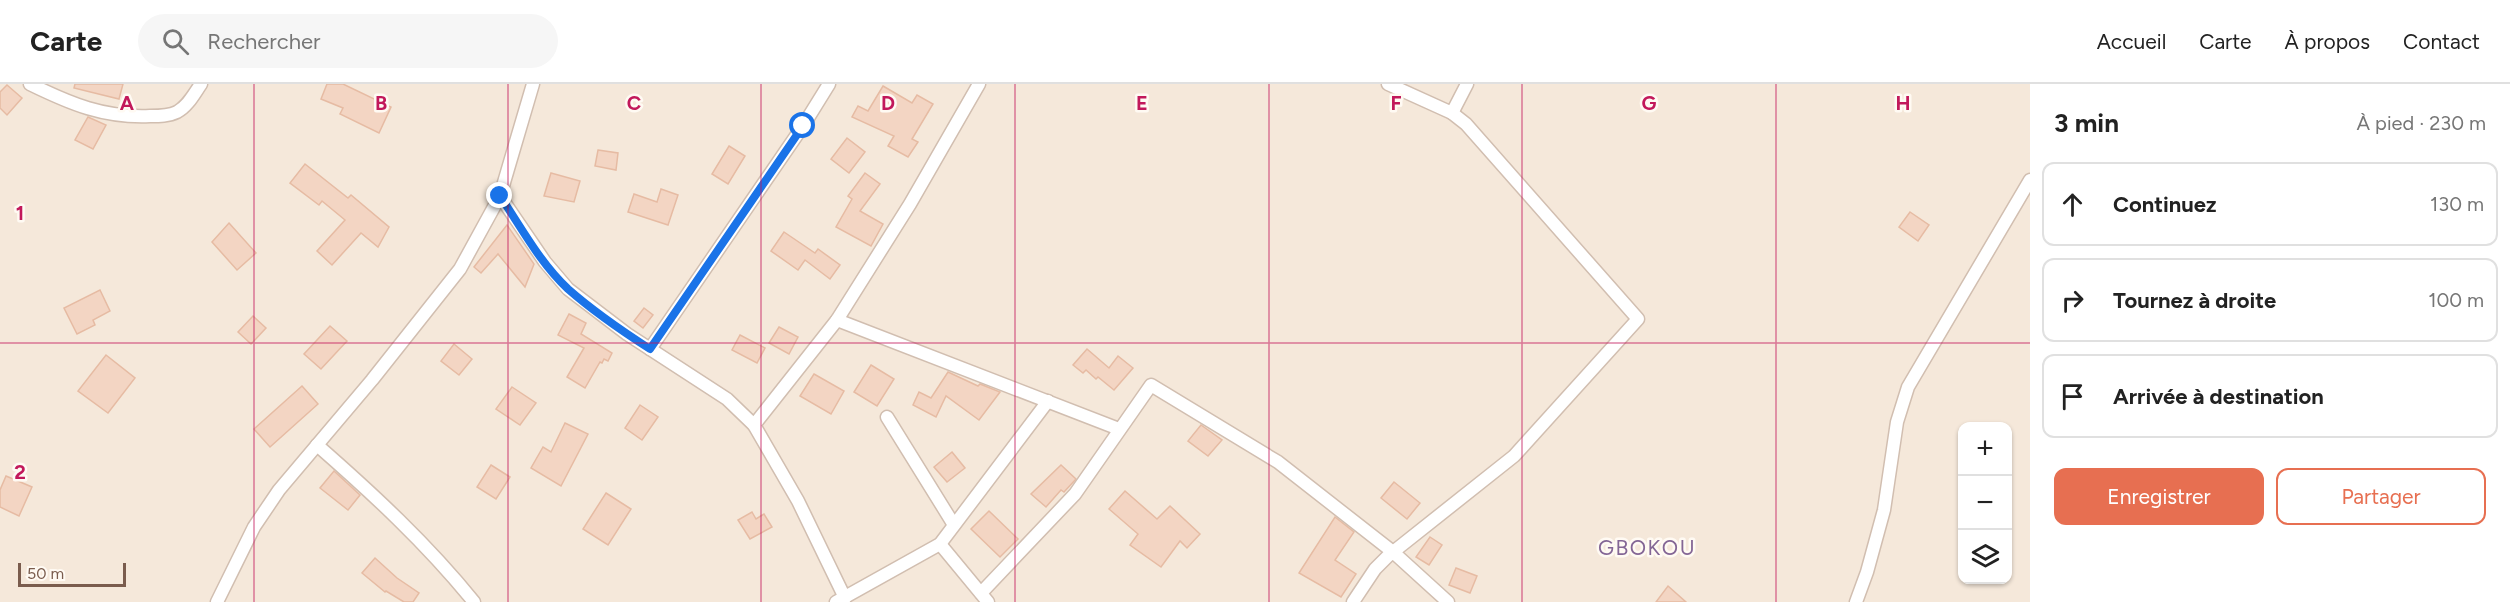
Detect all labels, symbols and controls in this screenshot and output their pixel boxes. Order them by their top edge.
search box [138,14,558,68]
text: Carte [30,24,102,58]
icon: search [159,25,192,58]
text: Rechercher [207,28,320,55]
text: Accueil [2097,29,2166,54]
text: Carte [2199,29,2252,54]
text: À propos [2285,29,2370,54]
text: Contact [2403,29,2480,54]
text: A [120,91,135,115]
text: B [375,91,387,115]
text: C [627,91,641,115]
text: D [881,91,895,115]
text: E [1136,91,1148,115]
text: F [1390,91,1402,115]
text: G [1642,91,1657,115]
text: H [1896,91,1911,115]
text: 3 min [2054,107,2119,139]
text: À pied · 230 m [2357,111,2486,135]
route start [789,112,815,138]
route end [486,182,512,208]
icon: ahead [2056,188,2089,221]
text: Continuez [2113,191,2217,218]
text: 130 m [2430,192,2484,216]
text: 1 [16,201,24,225]
icon: right [2056,284,2089,317]
text: Tournez à droite [2113,287,2276,314]
text: 100 m [2428,288,2484,312]
icon: arrive [2056,380,2089,413]
text: Arrivée à destination [2113,383,2324,410]
map controls [1958,422,2012,584]
button: + [1958,422,2012,476]
text: 2 [14,460,26,484]
button: Enregistrer [2054,468,2264,525]
button: Partager [2276,468,2486,525]
button: − [1958,476,2012,530]
button: layers [1958,530,2012,584]
district label: GBOKOU [1598,535,1696,560]
scale bar [18,560,126,588]
text: 50 m [27,564,64,583]

